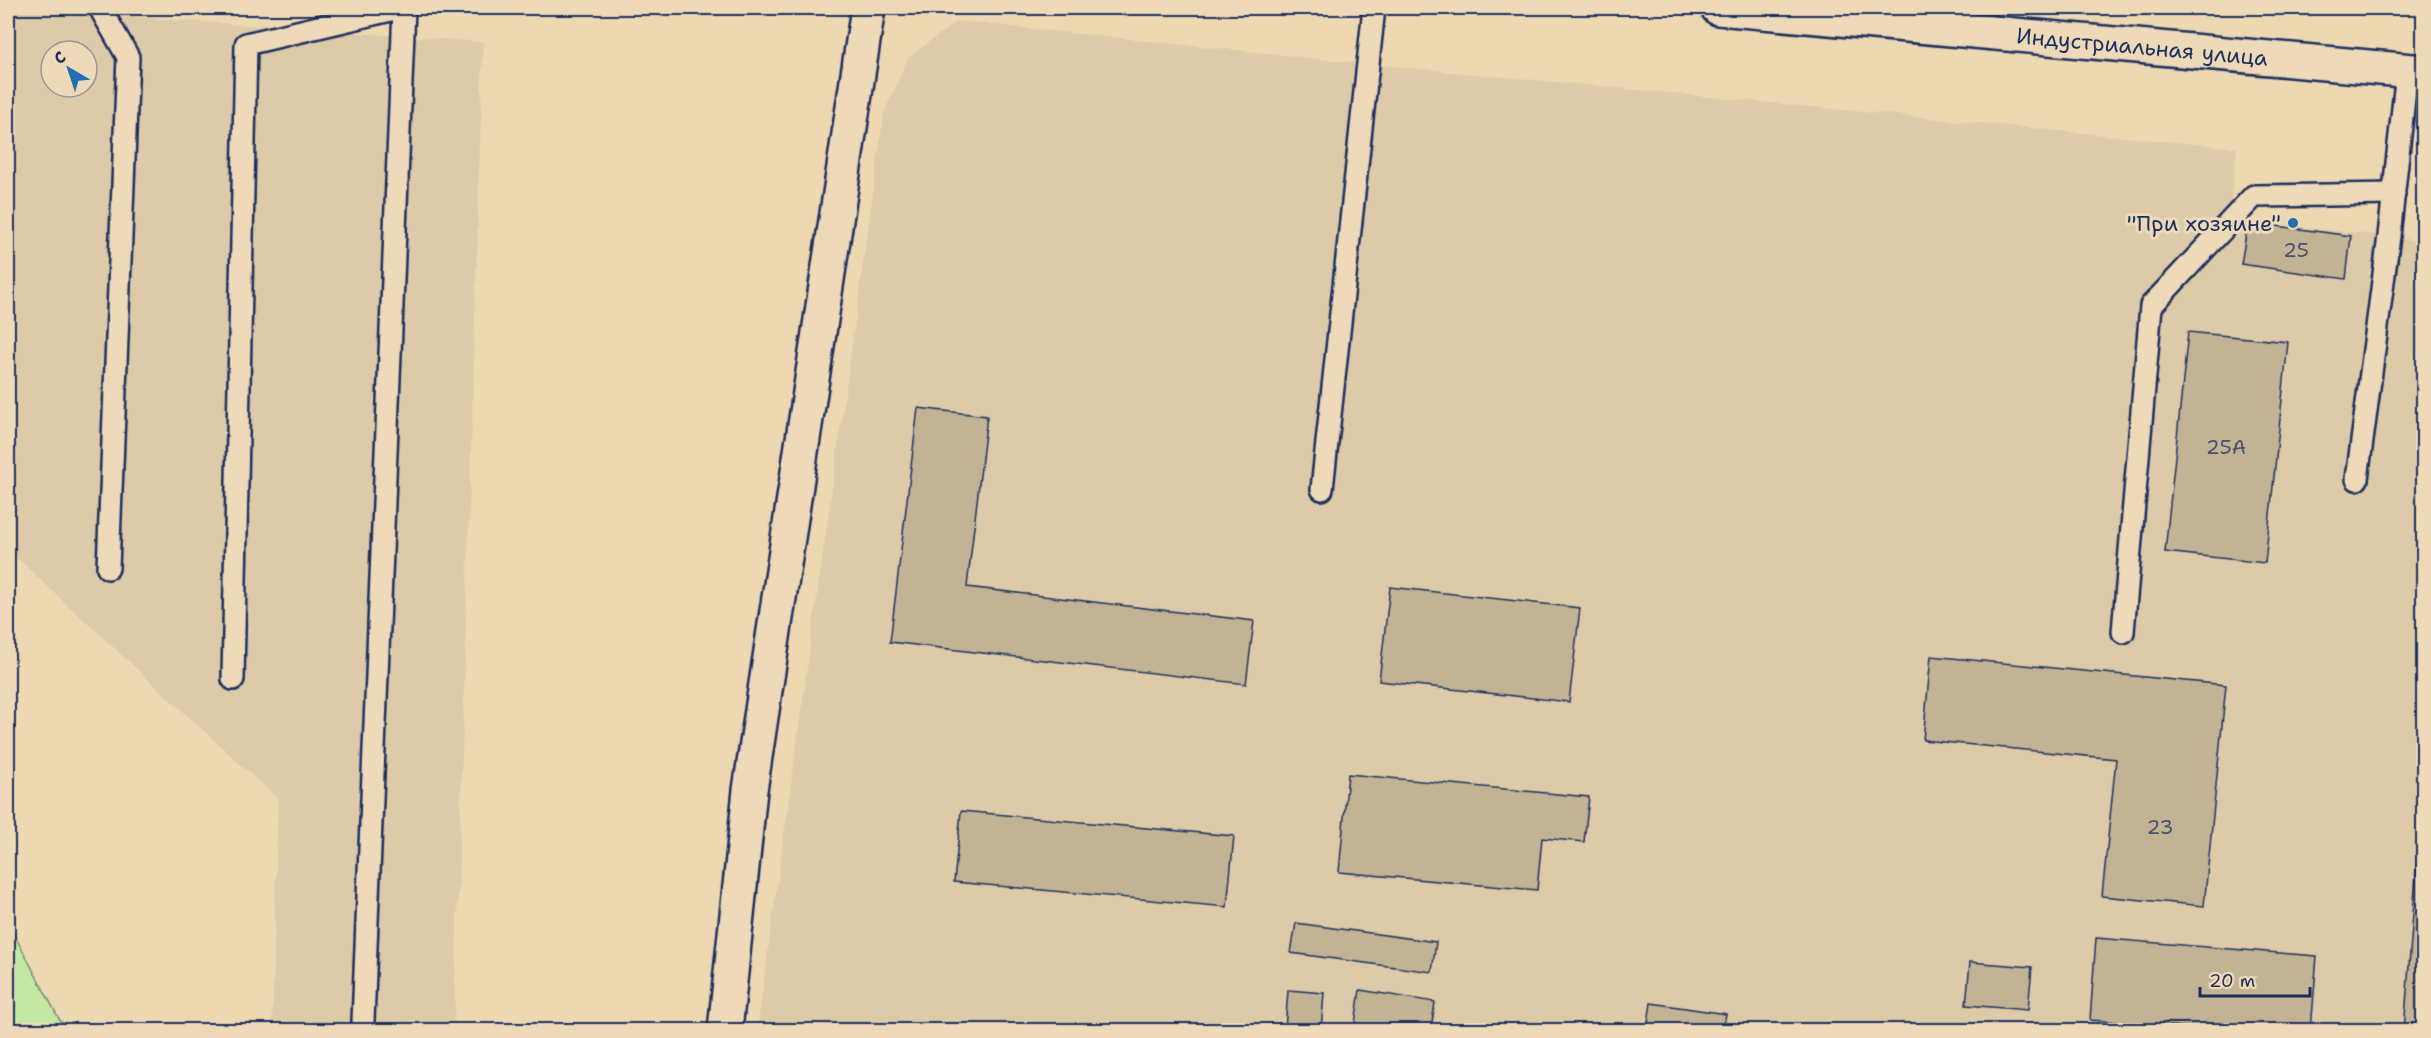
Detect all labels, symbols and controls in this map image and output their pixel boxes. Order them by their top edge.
street label: Индустриальная улица [2015,21,2270,72]
north arrow [39,39,99,99]
text: С [49,46,70,69]
place label: "При хозяине" [2127,209,2281,238]
marker: "При хозяине" [2286,216,2300,230]
house number: 25 [2283,237,2309,263]
house number: 25А [2206,434,2246,460]
house number: 23 [2147,814,2173,840]
scale bar [2200,960,2310,998]
text: 20 m [2209,969,2255,993]

